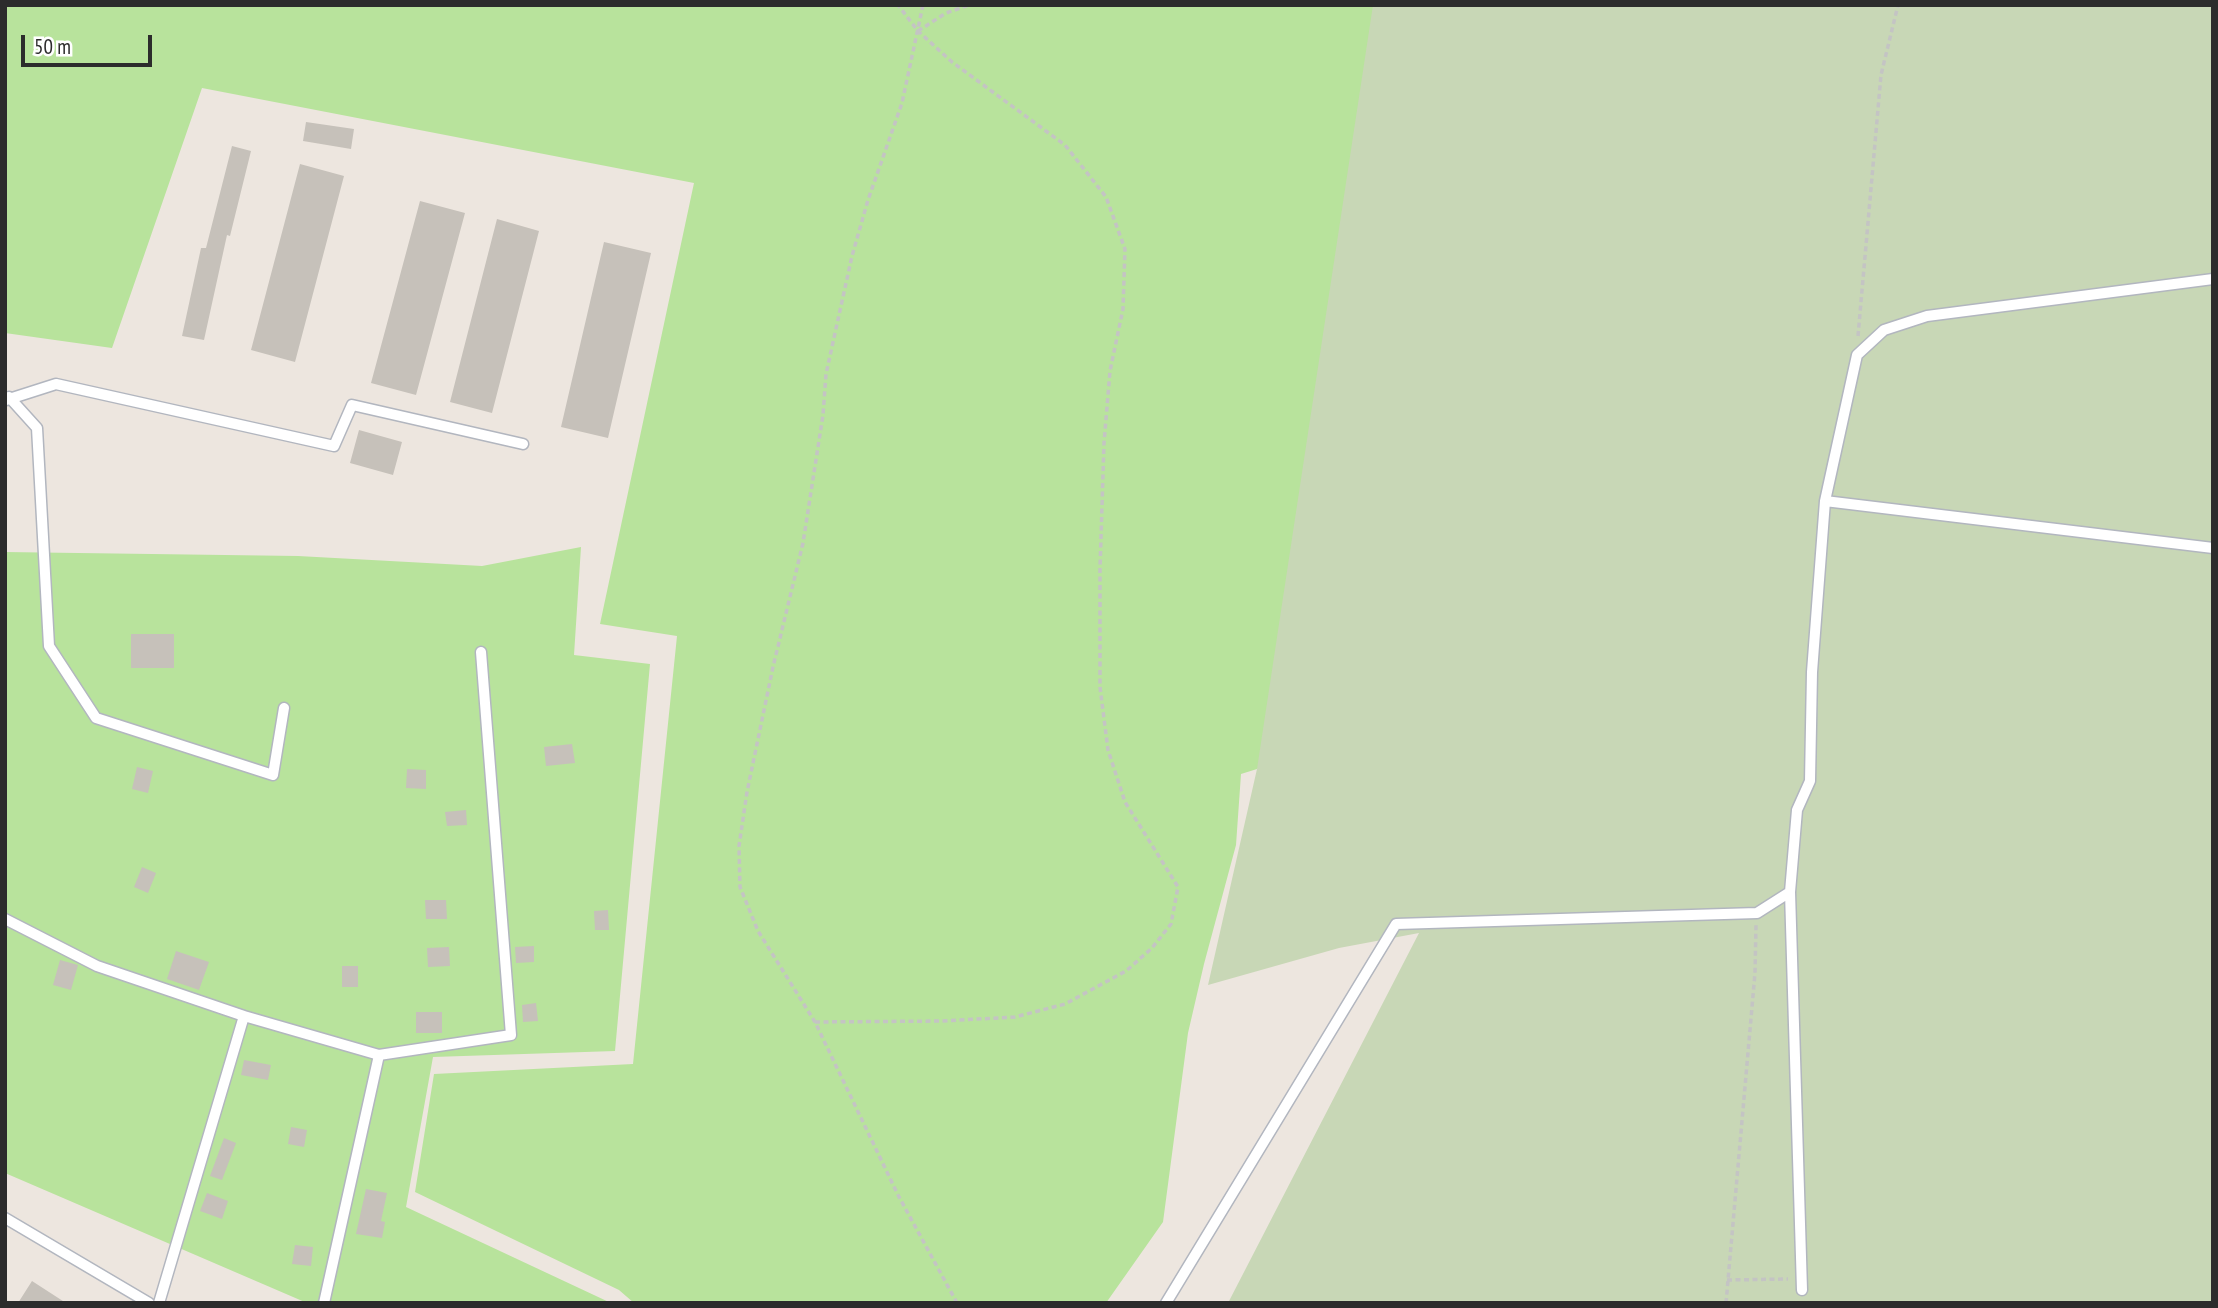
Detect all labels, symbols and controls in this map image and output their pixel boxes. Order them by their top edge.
scale bar [24,21,156,65]
text: 50 m [34,33,71,60]

